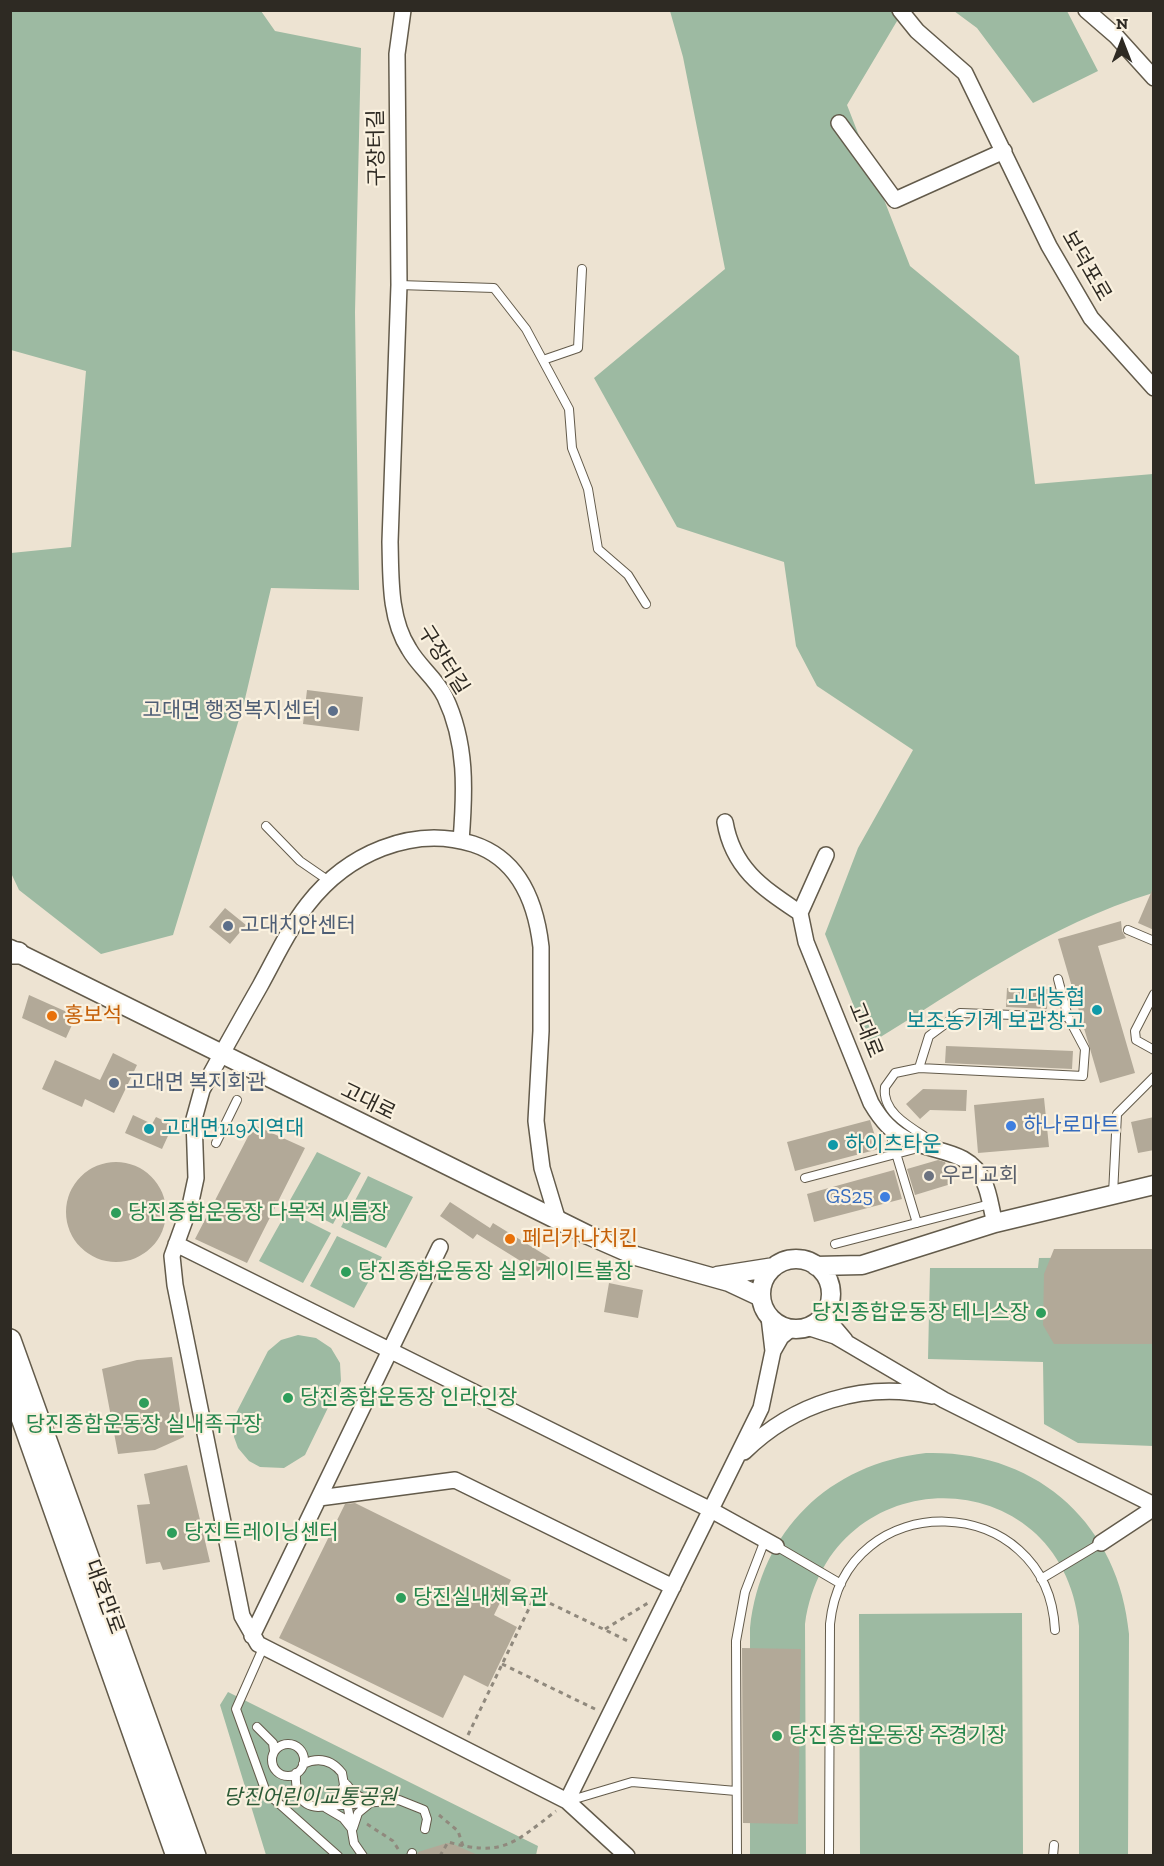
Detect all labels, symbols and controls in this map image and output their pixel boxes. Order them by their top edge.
north arrow [1092,12,1152,72]
text: N [1116,14,1128,33]
street label: 구장터길 [364,109,390,187]
street label: 보덕포로 [1056,226,1116,306]
street label: 구장터길 [412,621,474,699]
place label: 고대면 행정복지센터 [142,698,321,724]
marker: 고대면 행정복지센터 [326,704,340,718]
place label: 고대치안센터 [240,913,356,939]
marker: 고대치안센터 [221,919,235,933]
place label: 고대농협 보조농기계 보관창고 [906,985,1085,1035]
street label: 고대로 [842,998,888,1062]
place label: 홍보석 [64,1003,122,1029]
marker: 고대농협 보조농기계 보관창고 [1090,1003,1104,1017]
marker: 홍보석 [45,1009,59,1023]
place label: 고대면 복지회관 [126,1070,266,1096]
marker: 고대면 복지회관 [107,1076,121,1090]
street label: 고대로 [336,1078,400,1126]
place label: 하나로마트 [1023,1113,1120,1139]
place label: 고대면119지역대 [161,1116,304,1142]
marker: 하나로마트 [1004,1119,1018,1133]
marker: 고대면119지역대 [142,1122,156,1136]
place label: 하이츠타운 [845,1132,942,1158]
marker: 하이츠타운 [826,1138,840,1152]
place label: 우리교회 [941,1163,1018,1189]
marker: 우리교회 [922,1169,936,1183]
place label: GS25 [826,1184,873,1210]
marker: GS25 [878,1190,892,1204]
place label: 당진종합운동장 다목적 씨름장 [128,1200,389,1226]
marker: 당진종합운동장 다목적 씨름장 [109,1206,123,1220]
place label: 페리카나치킨 [522,1226,638,1252]
marker: 페리카나치킨 [503,1232,517,1246]
place label: 당진종합운동장 실외게이트볼장 [358,1259,633,1285]
marker: 당진종합운동장 실외게이트볼장 [339,1265,353,1279]
place label: 당진종합운동장 테니스장 [812,1300,1029,1326]
marker: 당진종합운동장 테니스장 [1034,1306,1048,1320]
place label: 당진종합운동장 인라인장 [300,1385,517,1411]
marker: 당진종합운동장 인라인장 [281,1391,295,1405]
marker: 당진종합운동장 실내족구장 [137,1396,151,1410]
place label: 당진종합운동장 실내족구장 [26,1412,262,1438]
place label: 당진트레이닝센터 [184,1520,339,1546]
marker: 당진트레이닝센터 [165,1526,179,1540]
street label: 대호만로 [79,1556,129,1638]
place label: 당진실내체육관 [413,1585,548,1611]
marker: 당진실내체육관 [394,1591,408,1605]
place label: 당진종합운동장 주경기장 [789,1723,1006,1749]
marker: 당진종합운동장 주경기장 [770,1729,784,1743]
park label: 당진어린이교통공원 [223,1785,397,1811]

